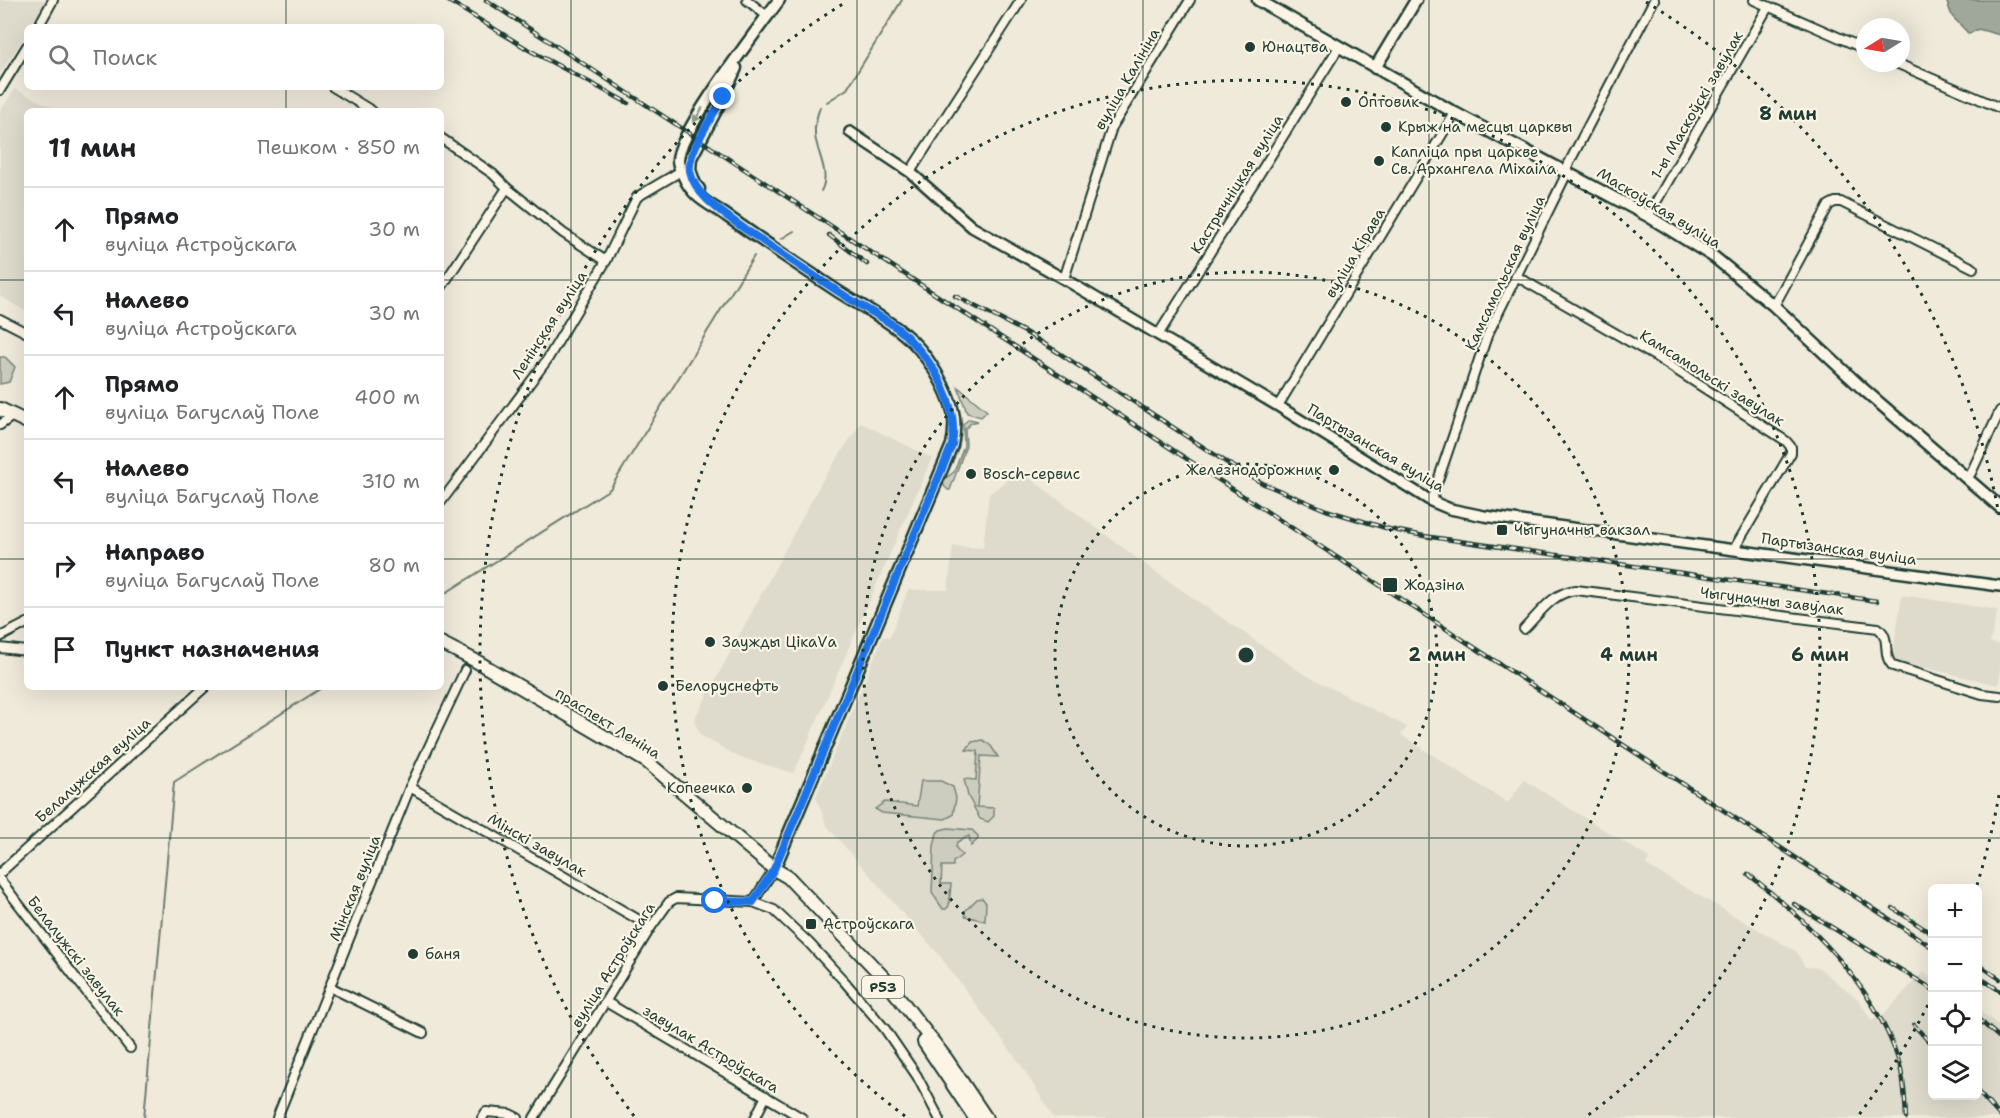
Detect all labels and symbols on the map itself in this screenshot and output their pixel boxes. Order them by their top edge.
north arrow [1856,18,1910,72]
street label: вуліца Калініна [1090,24,1165,134]
street label: 1-ы Маскоўскі завулак [1646,27,1748,183]
place label: Юнацтва [1262,37,1329,57]
marker: Юнацтва [1243,40,1257,54]
route end [709,83,735,109]
place label: Оптовик [1358,92,1419,112]
marker: Оптовик [1339,95,1353,109]
text: 8 мин [1759,102,1817,126]
one-way arrow [692,107,703,123]
street label: Кастрычніцкая вуліца [1186,110,1288,257]
place label: Крыж на месцы царквы [1398,117,1573,137]
marker: Крыж на месцы царквы [1379,120,1393,134]
place label: Капліца пры царкве Св. Архангела Міхаіла [1391,142,1557,179]
marker: Капліца пры царкве Св. Архангела Міхаіла [1372,154,1386,168]
street label: Маскоўская вуліца [1593,163,1725,253]
street label: Камсамольская вуліца [1460,192,1550,354]
street label: вуліца Кірава [1320,204,1390,302]
street label: Ленінская вуліца [507,267,592,383]
street label: Камсамольскі завулак [1636,325,1788,431]
street label: Партызанская вуліца [1304,399,1449,497]
place label: Железнодорожник [1186,460,1322,480]
marker: Железнодорожник [1327,463,1341,477]
place label: Bosch-сервис [983,464,1080,484]
marker: Bosch-сервис [964,467,978,481]
place label: Чыгуначны вакзал [1514,520,1651,540]
marker: Чыгуначны вакзал [1495,523,1509,537]
street label: Партызанская вуліца [1760,528,1919,570]
place label: Жодзіна [1404,575,1465,595]
marker: Жодзіна [1381,576,1399,594]
street label: Чыгуначны завулак [1699,582,1845,620]
place label: Заужды ЦікаVа [722,632,837,652]
marker: Заужды ЦікаVа [703,635,717,649]
text: 2 мин [1408,643,1466,667]
text: 4 мин [1600,643,1658,667]
text: 6 мин [1791,643,1849,667]
centre of rings [1236,645,1256,665]
place label: Белоруснефть [675,676,779,696]
marker: Белоруснефть [656,679,670,693]
street label: праспект Леніна [552,683,665,764]
street label: Белалужская вуліца [31,712,156,827]
place label: Копеечка [667,778,736,798]
marker: Копеечка [740,781,754,795]
street label: Мінскі завулак [484,809,590,881]
street label: Мінская вуліца [325,831,386,944]
route start [701,887,727,913]
street label: Белалужскі завулак [23,892,129,1020]
street label: вуліца Астроўскага [566,898,660,1031]
place label: Астроўскага [823,914,915,934]
marker: Астроўскага [804,917,818,931]
place label: баня [425,944,461,964]
marker: баня [406,947,420,961]
road number: Р53 [862,976,904,998]
street label: завулак Астроўскага [639,1000,783,1098]

